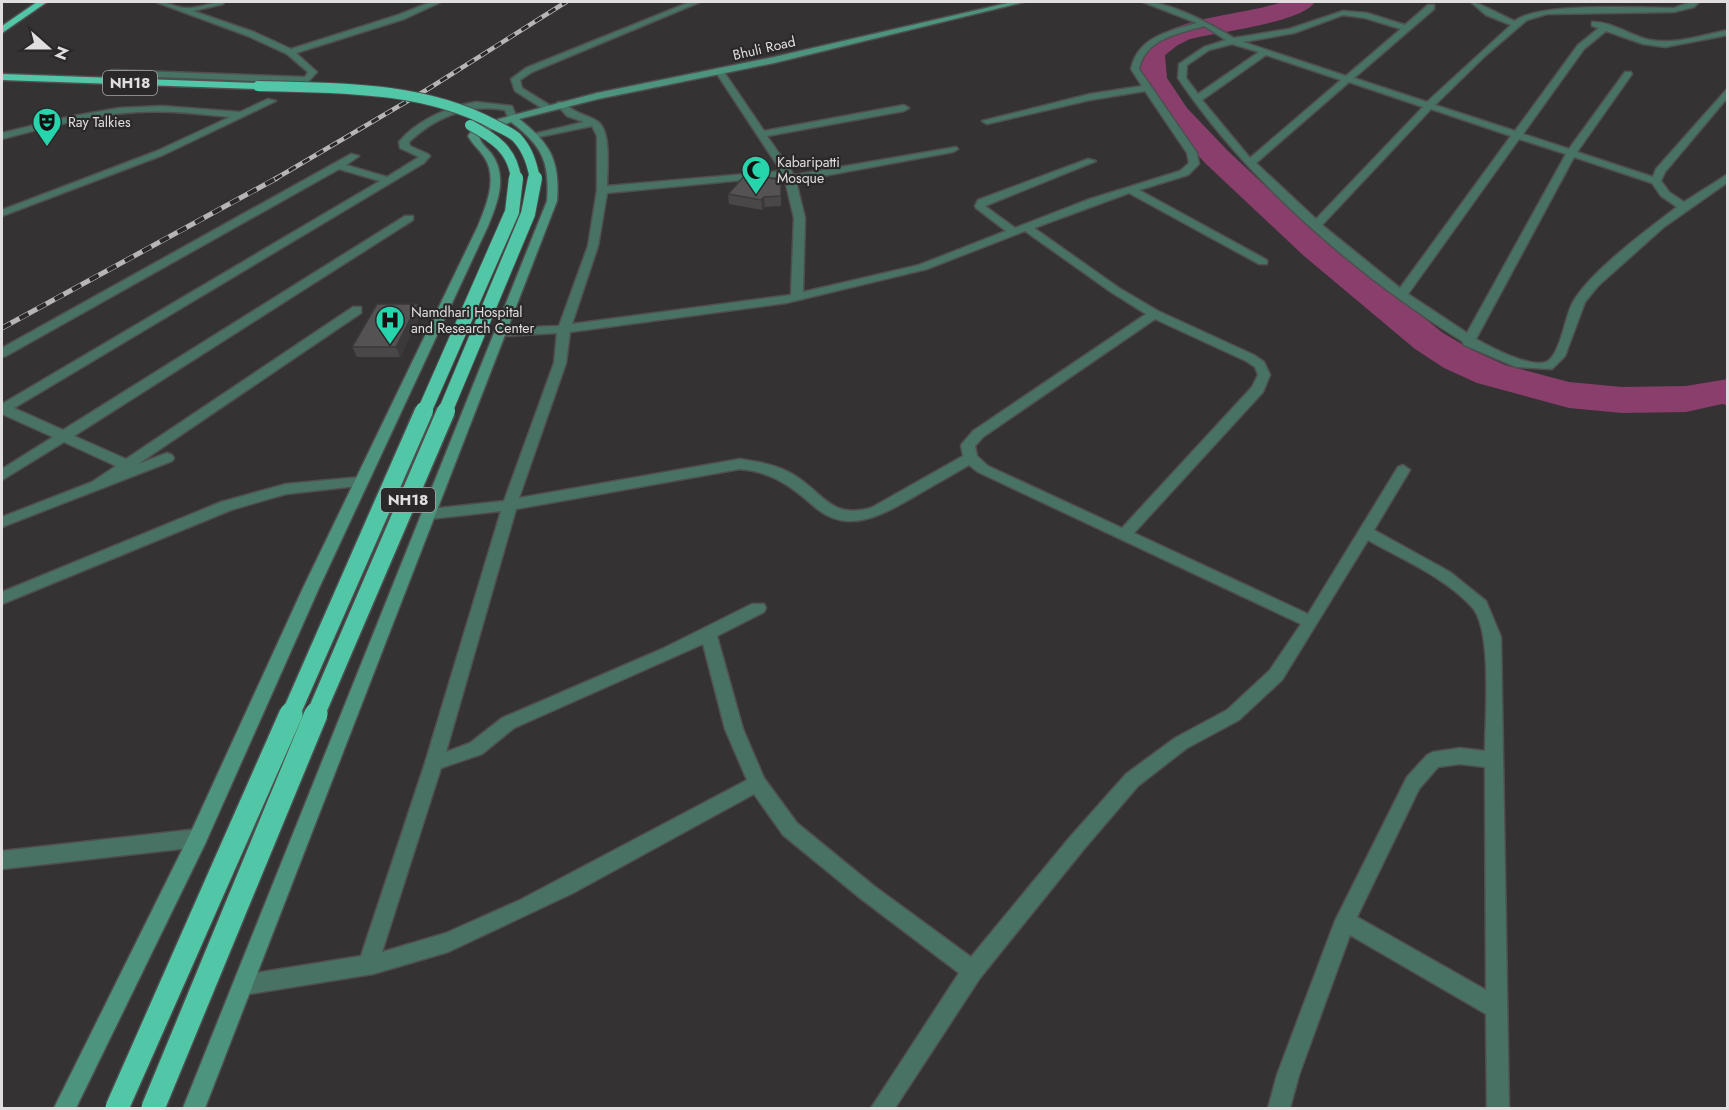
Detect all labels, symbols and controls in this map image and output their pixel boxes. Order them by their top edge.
north arrow [18,18,78,78]
street label: Bhuli Road [731,31,797,65]
text: N [49,43,75,63]
road number: NH18 [103,71,157,95]
theatre icon: Ray Talkies [31,106,63,148]
place label: Ray Talkies [68,112,131,132]
place label: Kabaripatti Mosque [777,152,840,188]
mosque icon: Kabaripatti Mosque [740,154,772,196]
place label: Namdhari Hospital and Research Center [411,302,534,338]
hospital icon: Namdhari Hospital and Research Center [374,304,406,346]
road number: NH18 [381,488,435,512]

